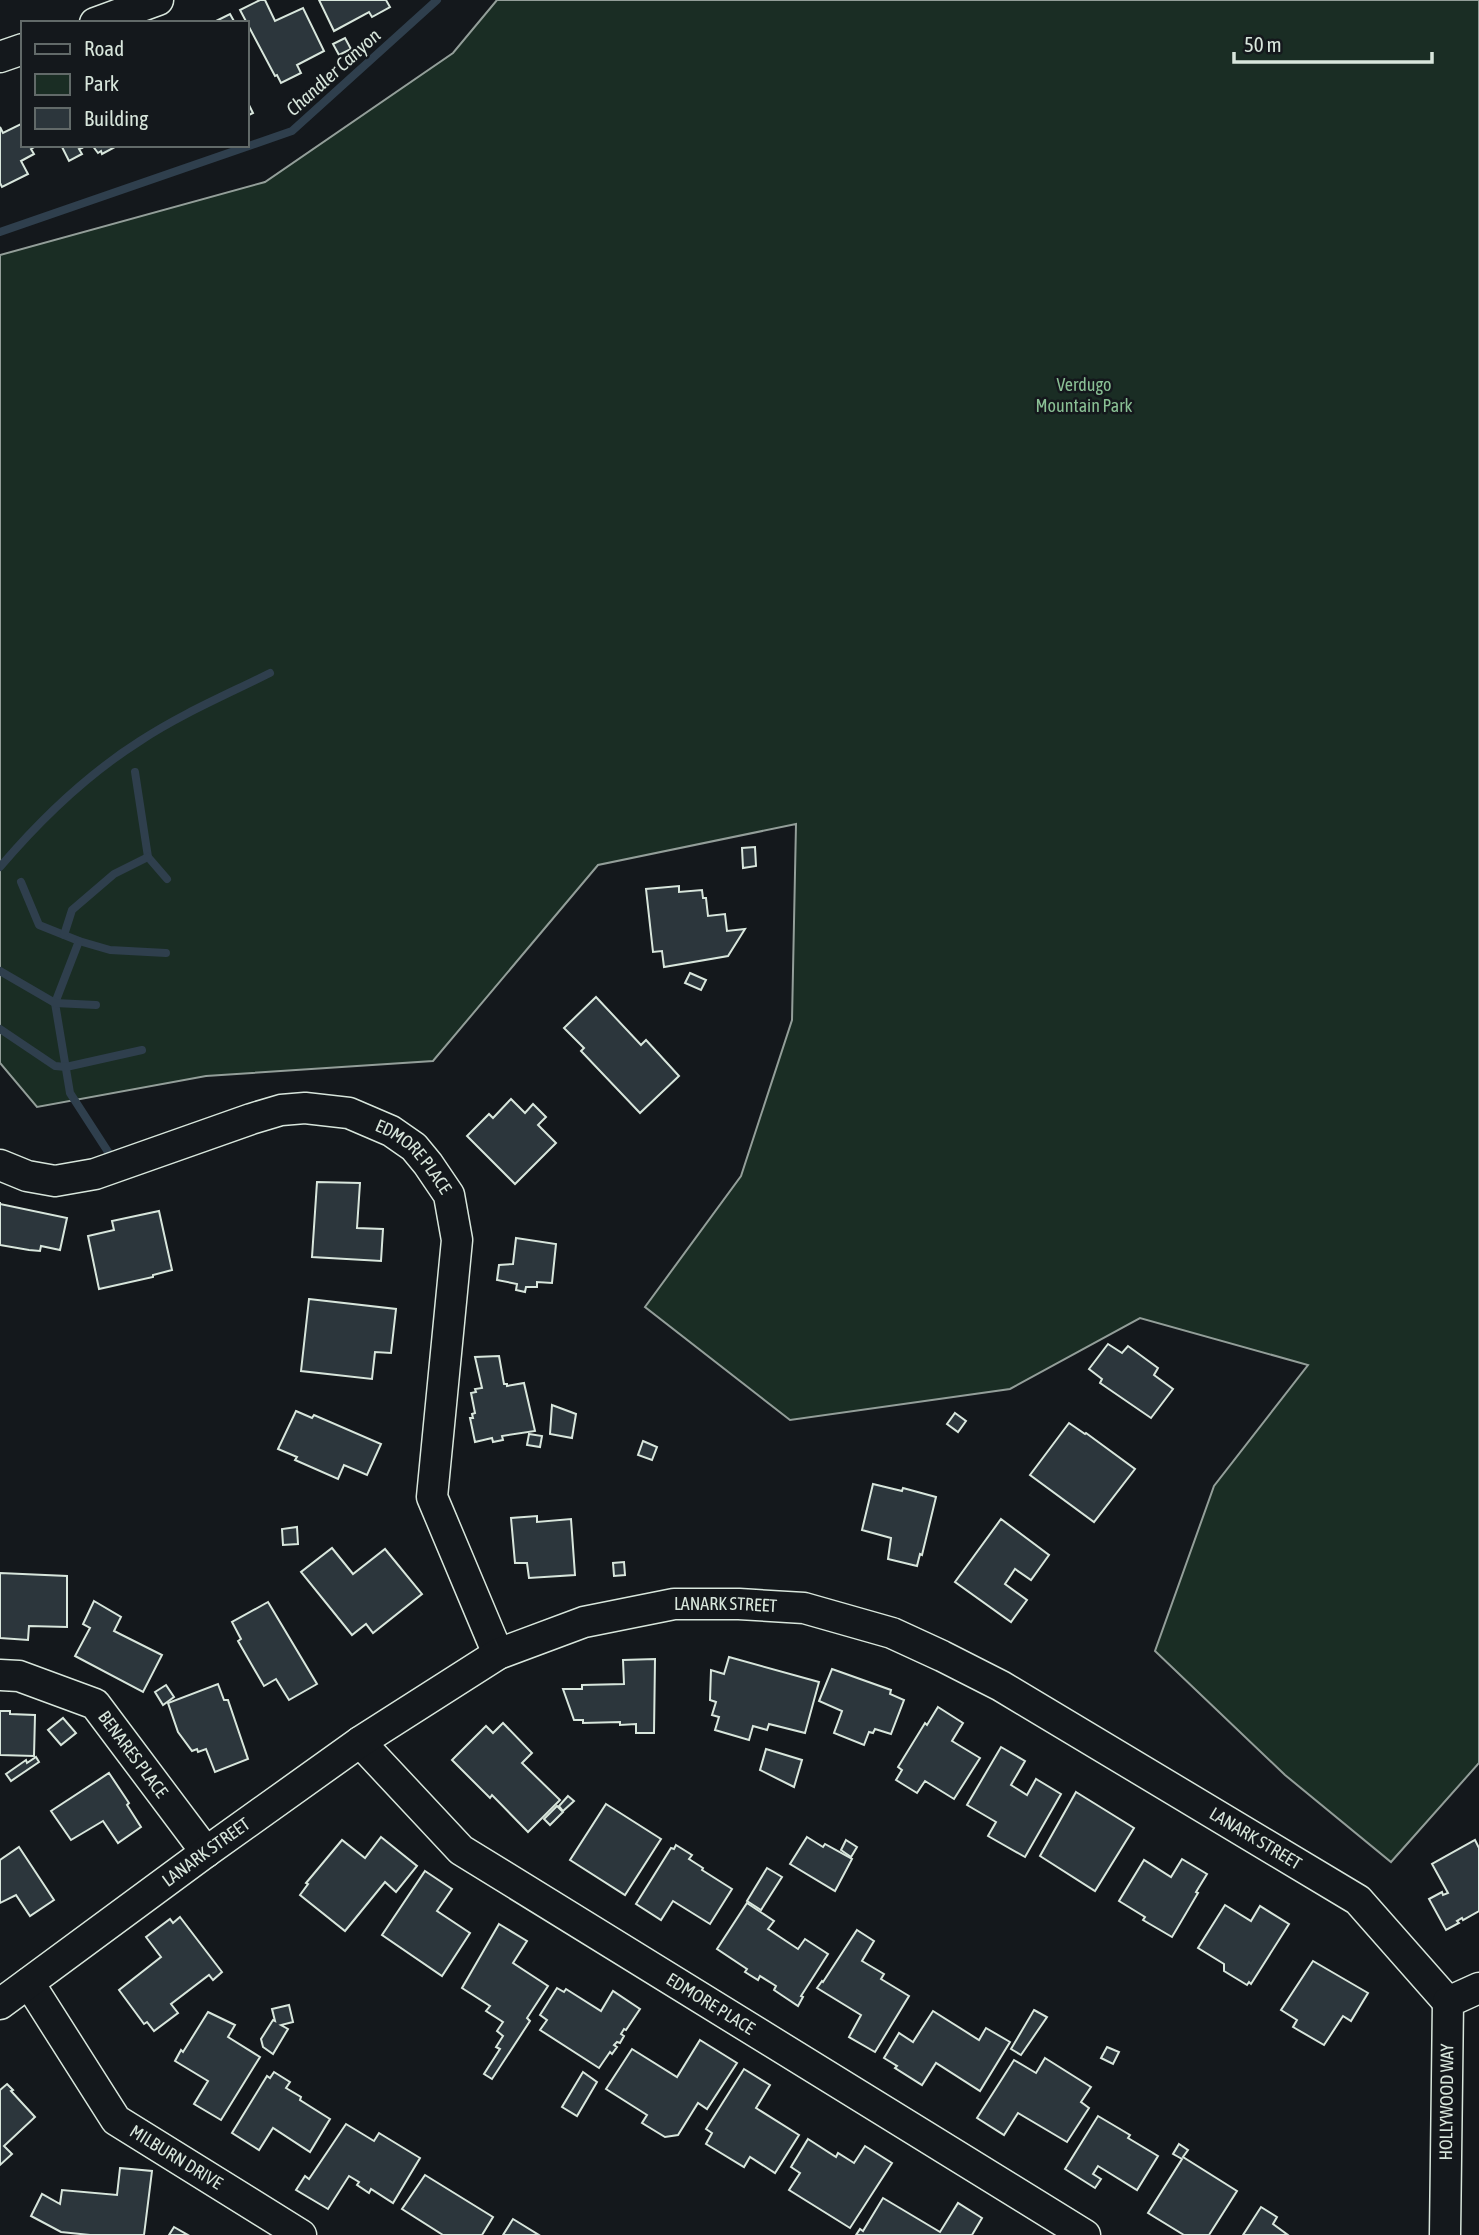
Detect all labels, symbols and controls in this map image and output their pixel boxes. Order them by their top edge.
legend [21,21,248,147]
scale bar [1234,21,1432,65]
water label: Chandler Canyon [281,24,385,120]
text: 50 m [1244,32,1282,56]
text: Road [84,36,124,60]
text: Park [84,71,119,95]
text: Building [84,106,148,130]
park label: Verdugo Mountain Park [1036,374,1133,416]
street label: EDMORE PLACE [372,1115,456,1198]
street label: LANARK STREET [674,1593,778,1616]
street label: BENARES PLACE [94,1707,173,1802]
street label: LANARK STREET [1206,1803,1306,1874]
street label: LANARK STREET [158,1813,254,1891]
street label: EDMORE PLACE [663,1968,759,2039]
street label: HOLLYWOOD WAY [1435,2043,1457,2161]
street label: MILBURN DRIVE [126,2120,227,2194]

